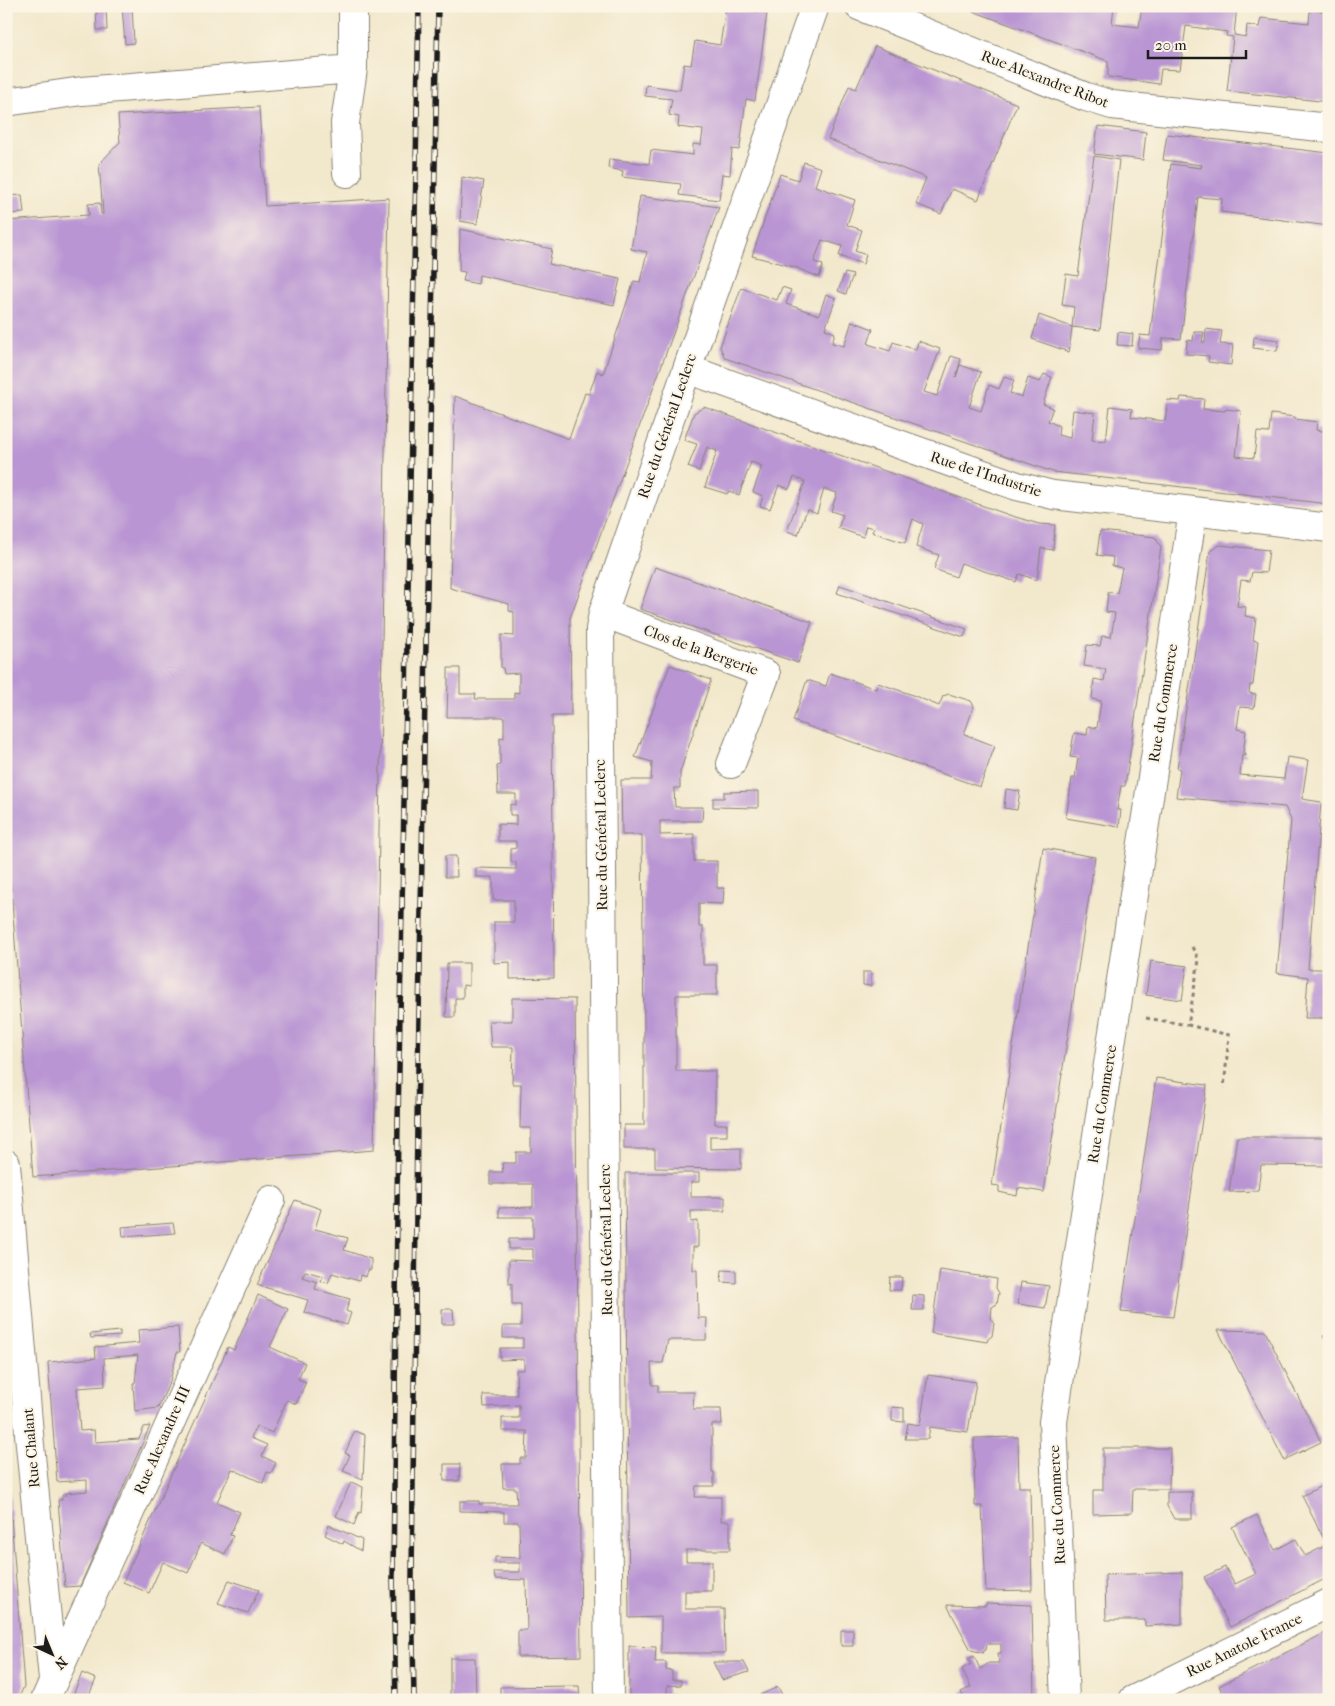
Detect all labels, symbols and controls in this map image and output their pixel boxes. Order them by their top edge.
scale bar [1148,28,1245,60]
text: 20 m [1155,36,1187,54]
street label: Rue Alexandre Ribot [979,46,1112,112]
street label: Rue du Général Leclerc [634,351,700,501]
street label: Rue de l'Industrie [928,448,1044,501]
street label: Clos de la Bergerie [641,621,761,679]
street label: Rue du Commerce [1145,642,1181,764]
street label: Rue du Général Leclerc [591,759,611,911]
street label: Rue du Commerce [1084,1043,1120,1165]
street label: Rue du Général Leclerc [596,1164,616,1316]
street label: Rue Alexandre III [130,1383,194,1497]
street label: Rue Chalant [18,1407,43,1489]
street label: Rue du Commerce [1045,1444,1069,1565]
street label: Rue Anatole France [1183,1609,1305,1681]
north arrow [28,1628,78,1678]
text: N [51,1653,70,1673]

